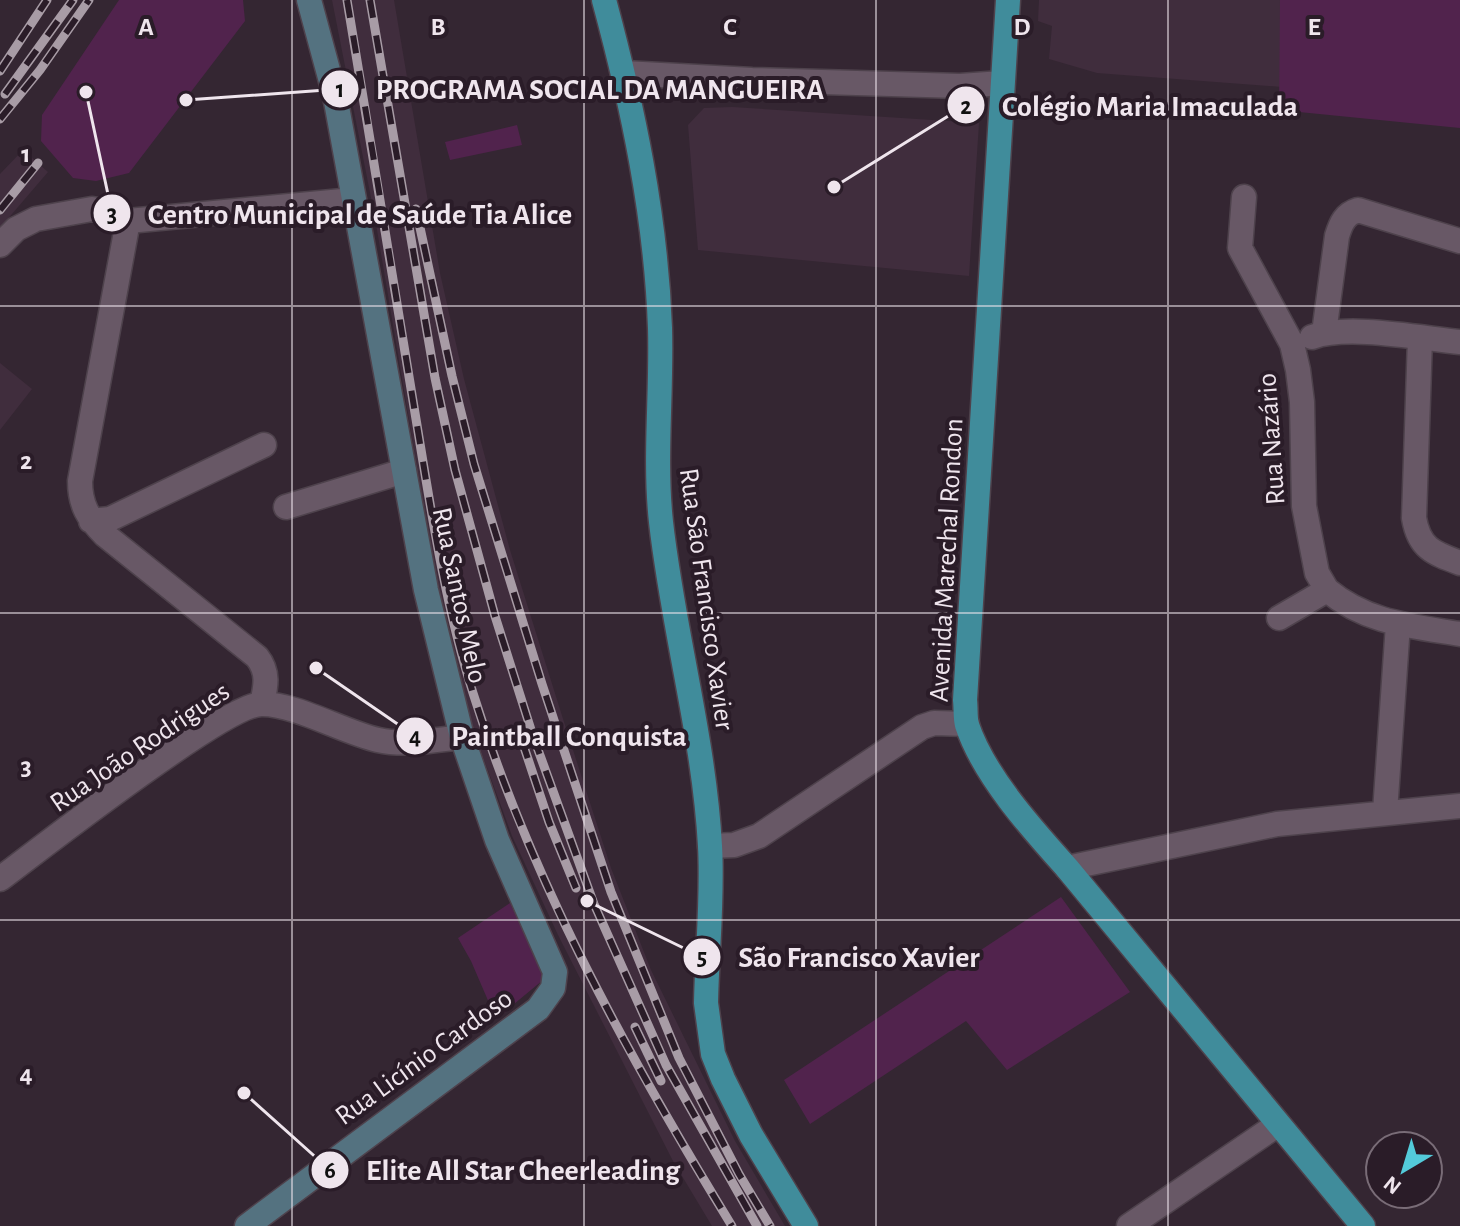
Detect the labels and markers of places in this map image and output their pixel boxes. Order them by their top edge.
callout: PROGRAMA SOCIAL DA MANGUEIRA [320,62,840,116]
callout: Colégio Maria Imaculada [946,78,1314,132]
callout: Centro Municipal de Saúde Tia Alice [92,186,588,240]
callout: Paintball Conquista [395,709,703,763]
callout: São Francisco Xavier [682,930,996,984]
callout: Elite All Star Cheerleading [310,1143,696,1197]

